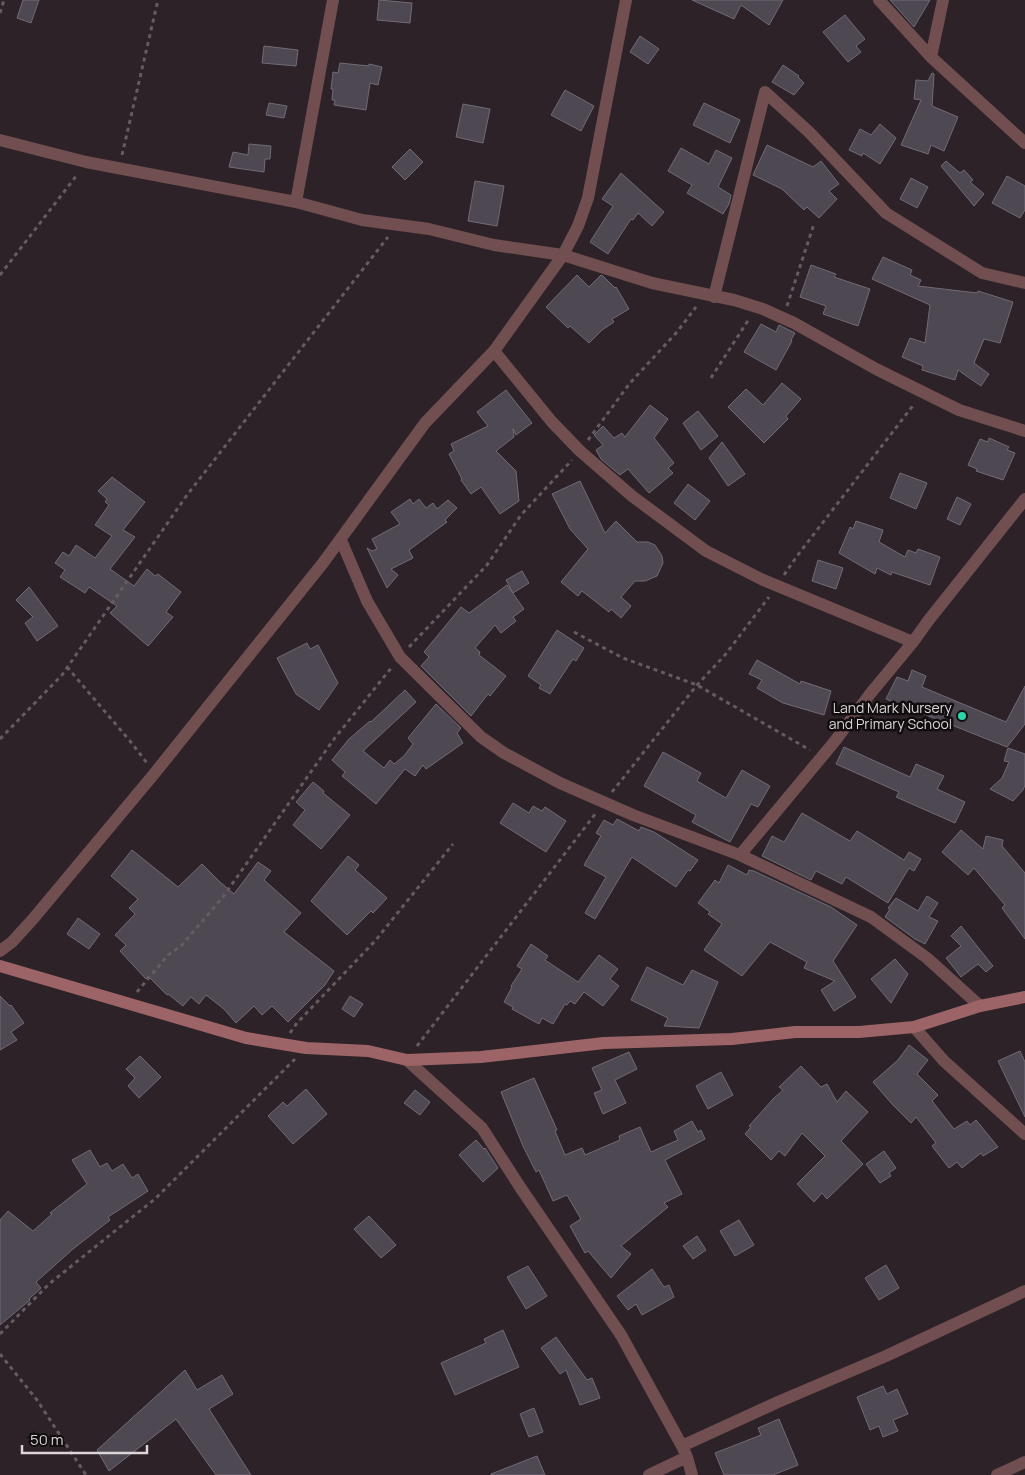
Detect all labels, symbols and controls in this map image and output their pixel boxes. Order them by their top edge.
place label: Land Mark Nursery and Primary School [829,698,953,733]
marker: Land Mark Nursery and Primary School [956,710,968,722]
scale bar [22,1422,148,1454]
text: 50 m [30,1429,64,1450]

